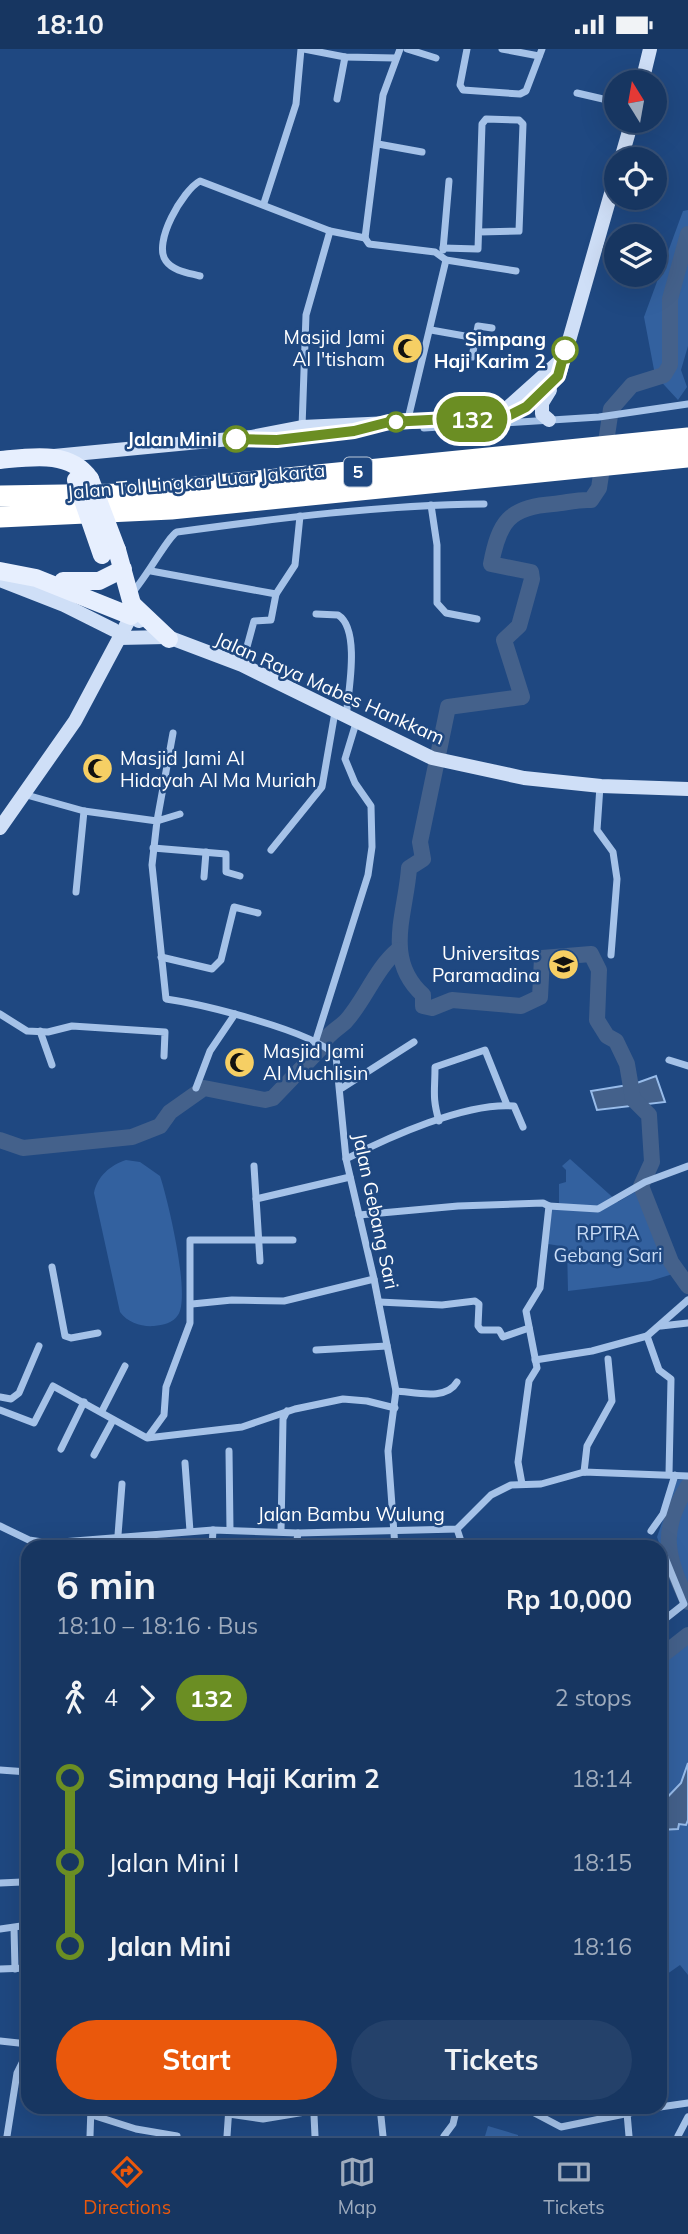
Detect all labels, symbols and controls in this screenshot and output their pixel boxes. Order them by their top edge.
text: 18:10 [35,8,104,41]
north arrow [604,70,667,133]
map controls [604,70,667,287]
button: locate [604,147,667,210]
button: layers [604,224,667,287]
place label: Masjid Jami Al I'tisham [284,325,385,371]
place label: Simpang Haji Karim 2 [434,327,546,373]
mosque icon: Masjid Jami Al I'tisham [391,331,425,365]
marker: Simpang Haji Karim 2 [552,337,578,363]
line badge: 132 [432,396,512,442]
text: 132 [450,404,494,434]
unlabelled marker [386,412,406,432]
marker: Jalan Mini [223,426,249,452]
place label: Jalan Mini [127,427,217,451]
road number: 5 [344,457,372,487]
street label: Jalan Tol Lingkar Luar Jakarta [66,458,326,504]
street label: Jalan Raya Mabes Hankkam [211,626,449,750]
place label: Masjid Jami Al Hidayah Al Ma Muriah [120,746,317,792]
mosque icon: Masjid Jami Al Hidayah Al Ma Muriah [80,752,114,786]
place label: Universitas Paramadina [432,941,540,987]
school or university icon: Universitas Paramadina [546,947,580,981]
place label: Masjid Jami Al Muchlisin [263,1039,368,1085]
mosque icon: Masjid Jami Al Muchlisin [223,1045,257,1079]
street label: Jalan Gebang Sari [348,1131,404,1291]
park label: RPTRA Gebang Sari [553,1221,663,1267]
street label: Jalan Bambu Wulung [257,1502,445,1526]
text: 6 min [56,1561,156,1609]
text: Rp 10,000 [506,1583,632,1616]
text: 18:10 – 18:16 · Bus [56,1611,258,1640]
icon: walk [56,1679,94,1717]
icon: forward [128,1679,166,1717]
text: 4 [104,1683,118,1712]
text: 132 [190,1683,233,1713]
text: 2 stops [555,1683,632,1712]
text: Simpang Haji Karim 2 [108,1762,380,1795]
text: 18:14 [572,1764,632,1793]
text: Jalan Mini I [108,1846,239,1879]
text: 18:15 [572,1848,632,1877]
text: Jalan Mini [108,1930,231,1963]
text: 18:16 [572,1932,632,1961]
button: Start [56,2020,337,2100]
button: Tickets [351,2020,632,2100]
tab: Directions [83,2153,171,2219]
tab: Map [338,2153,377,2219]
tab: Tickets [543,2153,605,2219]

